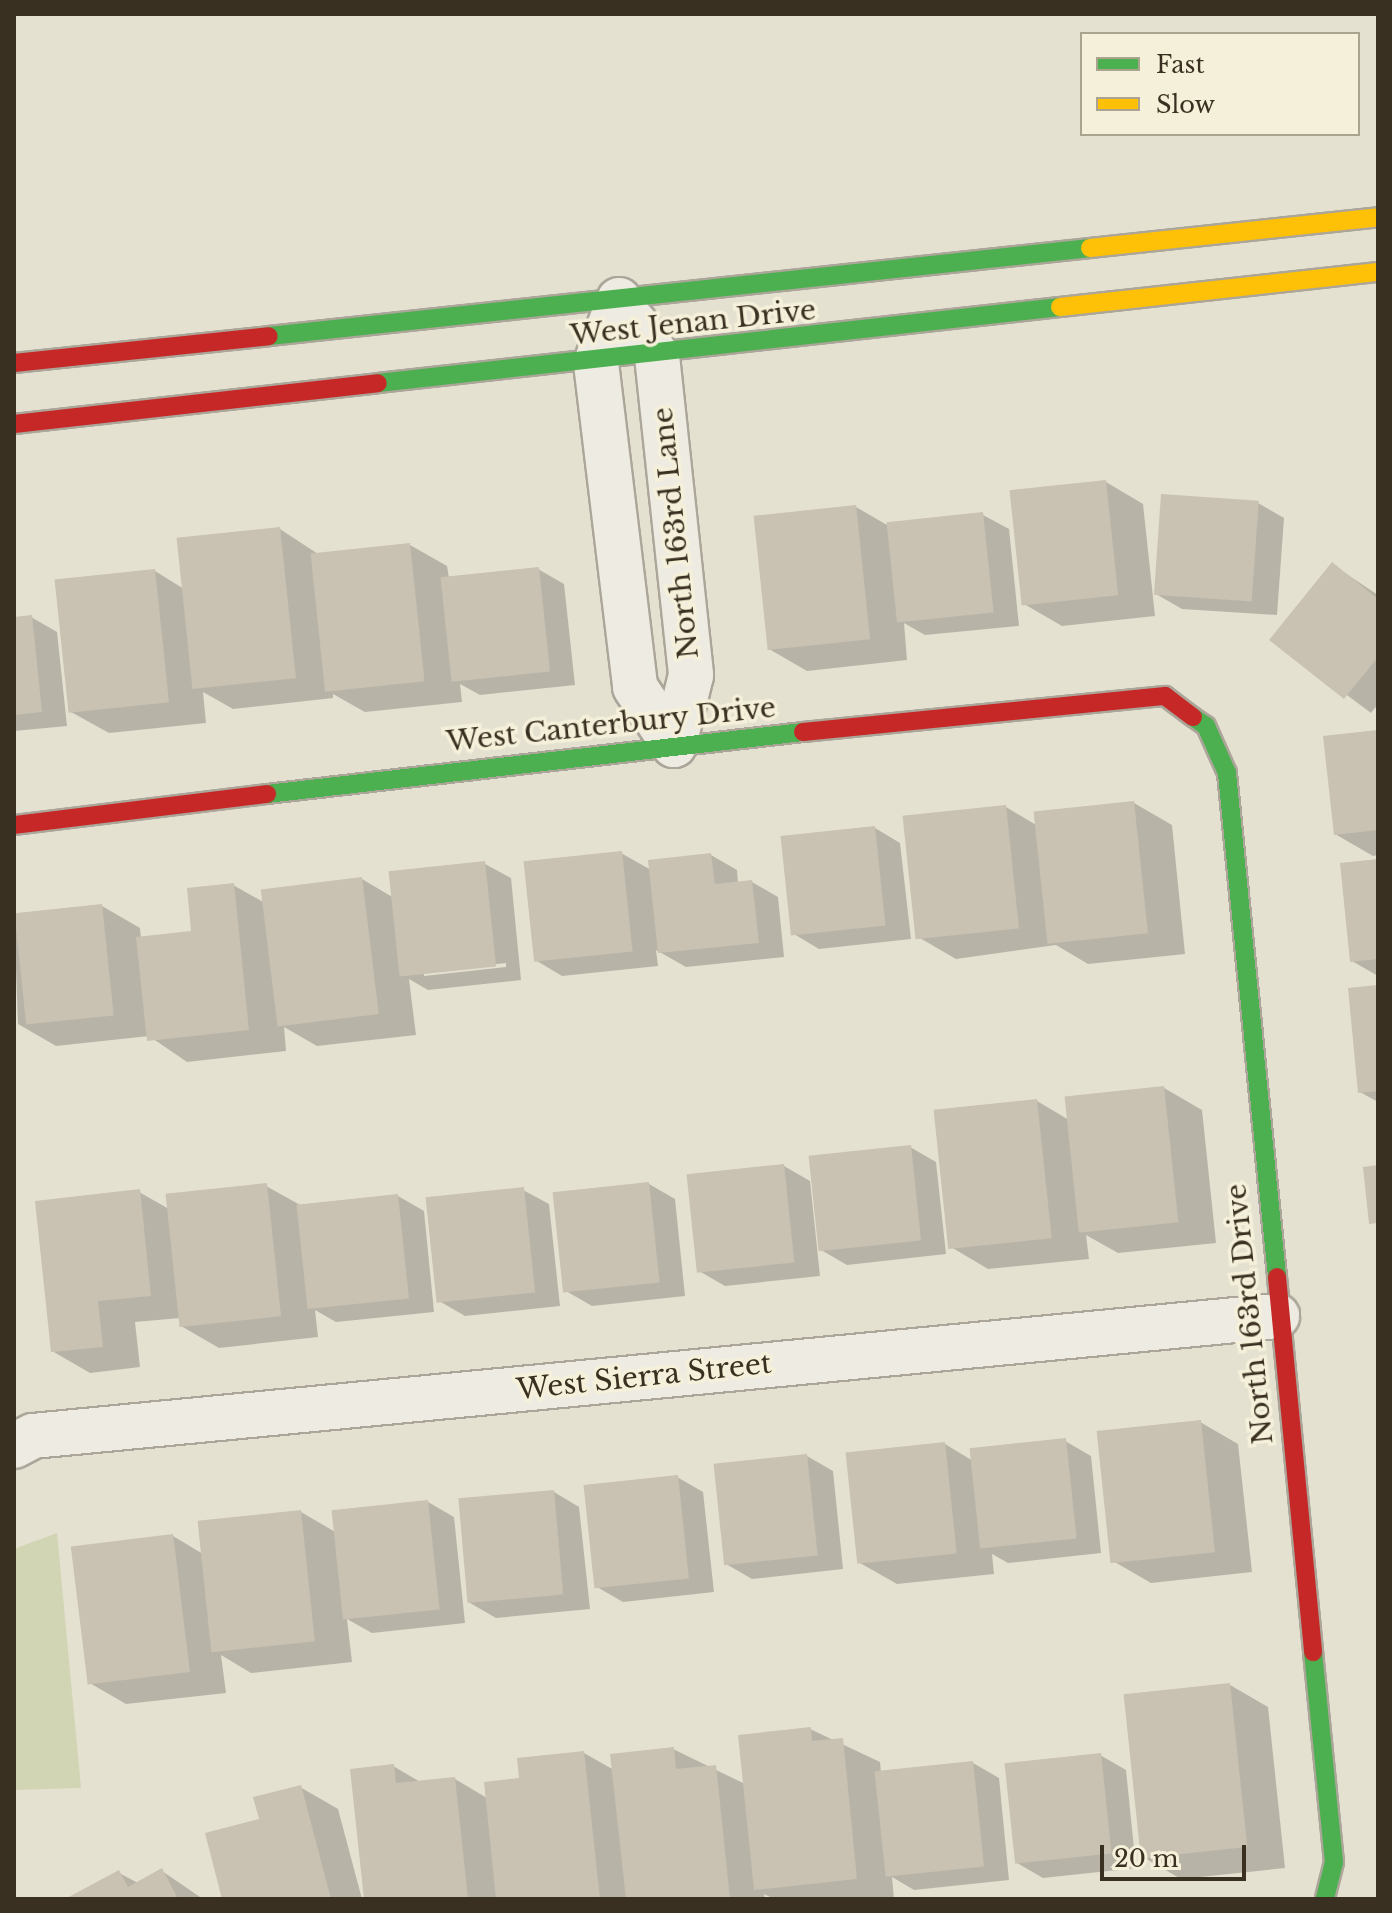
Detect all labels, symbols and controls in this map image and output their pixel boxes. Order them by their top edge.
legend [1080,32,1360,136]
text: Fast [1156,50,1204,79]
text: Slow [1156,90,1215,119]
street label: West Jenan Drive [569,293,817,353]
street label: North 163rd Lane [646,405,706,661]
street label: West Canterbury Drive [444,691,778,759]
street label: North 163rd Drive [1220,1182,1280,1446]
street label: West Sierra Street [515,1347,773,1407]
scale bar [1104,1829,1250,1879]
text: 20 m [1114,1844,1179,1873]

